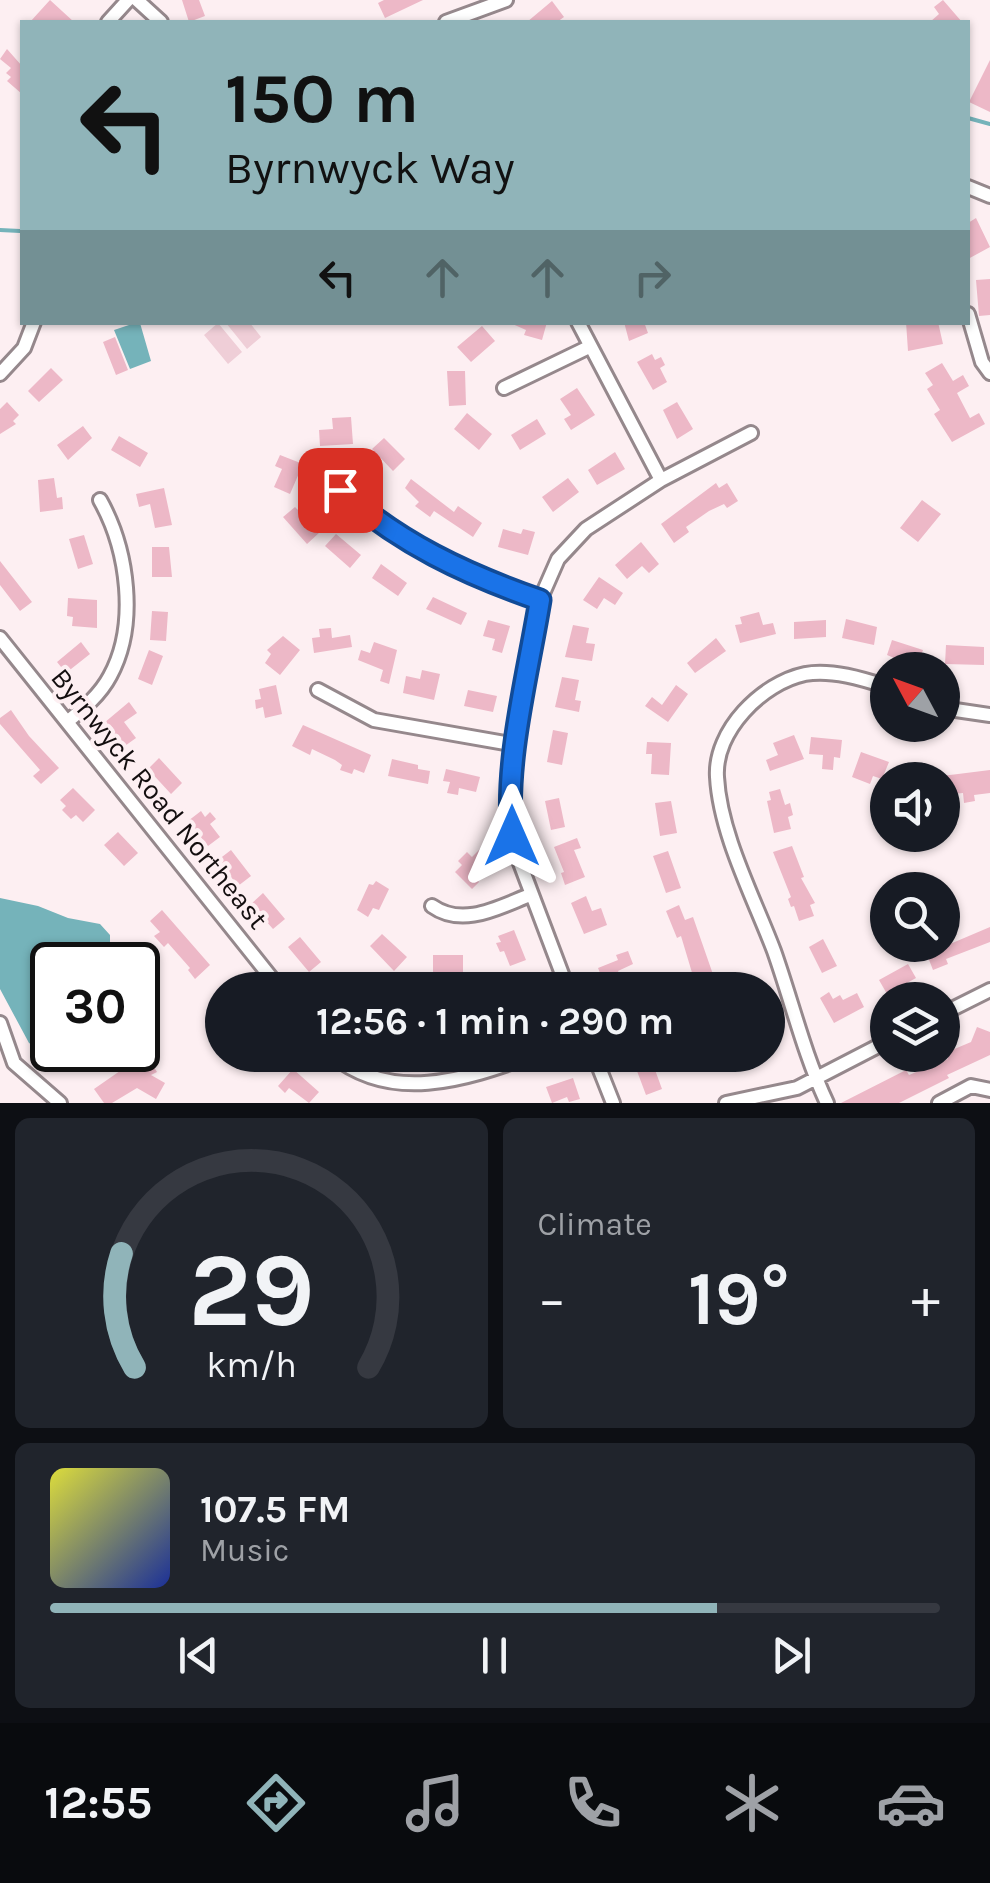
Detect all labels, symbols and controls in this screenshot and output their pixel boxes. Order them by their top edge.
text: 150 m [225,58,419,140]
icon: left [60,60,190,190]
text: Byrnwyck Way [225,142,515,194]
icon: left [310,250,365,305]
icon: ahead [415,250,470,305]
icon: ahead [520,250,575,305]
icon: right [625,250,680,305]
pin [298,448,383,533]
icon: arrive [313,463,368,518]
north arrow [870,652,960,742]
map controls [870,652,960,1072]
street label: Byrnwyck Road Northeast [44,661,275,935]
button: sound [870,762,960,852]
position arrow [460,784,564,888]
button: search [870,872,960,962]
speed limit sign: 30 [30,942,160,1072]
button: layers [870,982,960,1072]
text: 12:56 · 1 min · 290 m [316,999,674,1044]
text: Climate [538,1206,652,1243]
text: 29 [188,1230,314,1351]
text: 19° [688,1255,790,1343]
text: − [538,1267,566,1331]
text: + [911,1267,940,1331]
text: km/h [206,1344,297,1386]
text: 107.5 FM [200,1487,350,1532]
text: Music [200,1532,289,1569]
icon: previous [171,1628,226,1683]
icon: pause [467,1628,522,1683]
icon: next [764,1628,819,1683]
icon: directions [241,1768,311,1838]
icon: music [400,1768,470,1838]
icon: phone [558,1768,628,1838]
icon: climate [717,1768,787,1838]
icon: car [876,1768,946,1838]
text: 12:55 [44,1777,152,1829]

